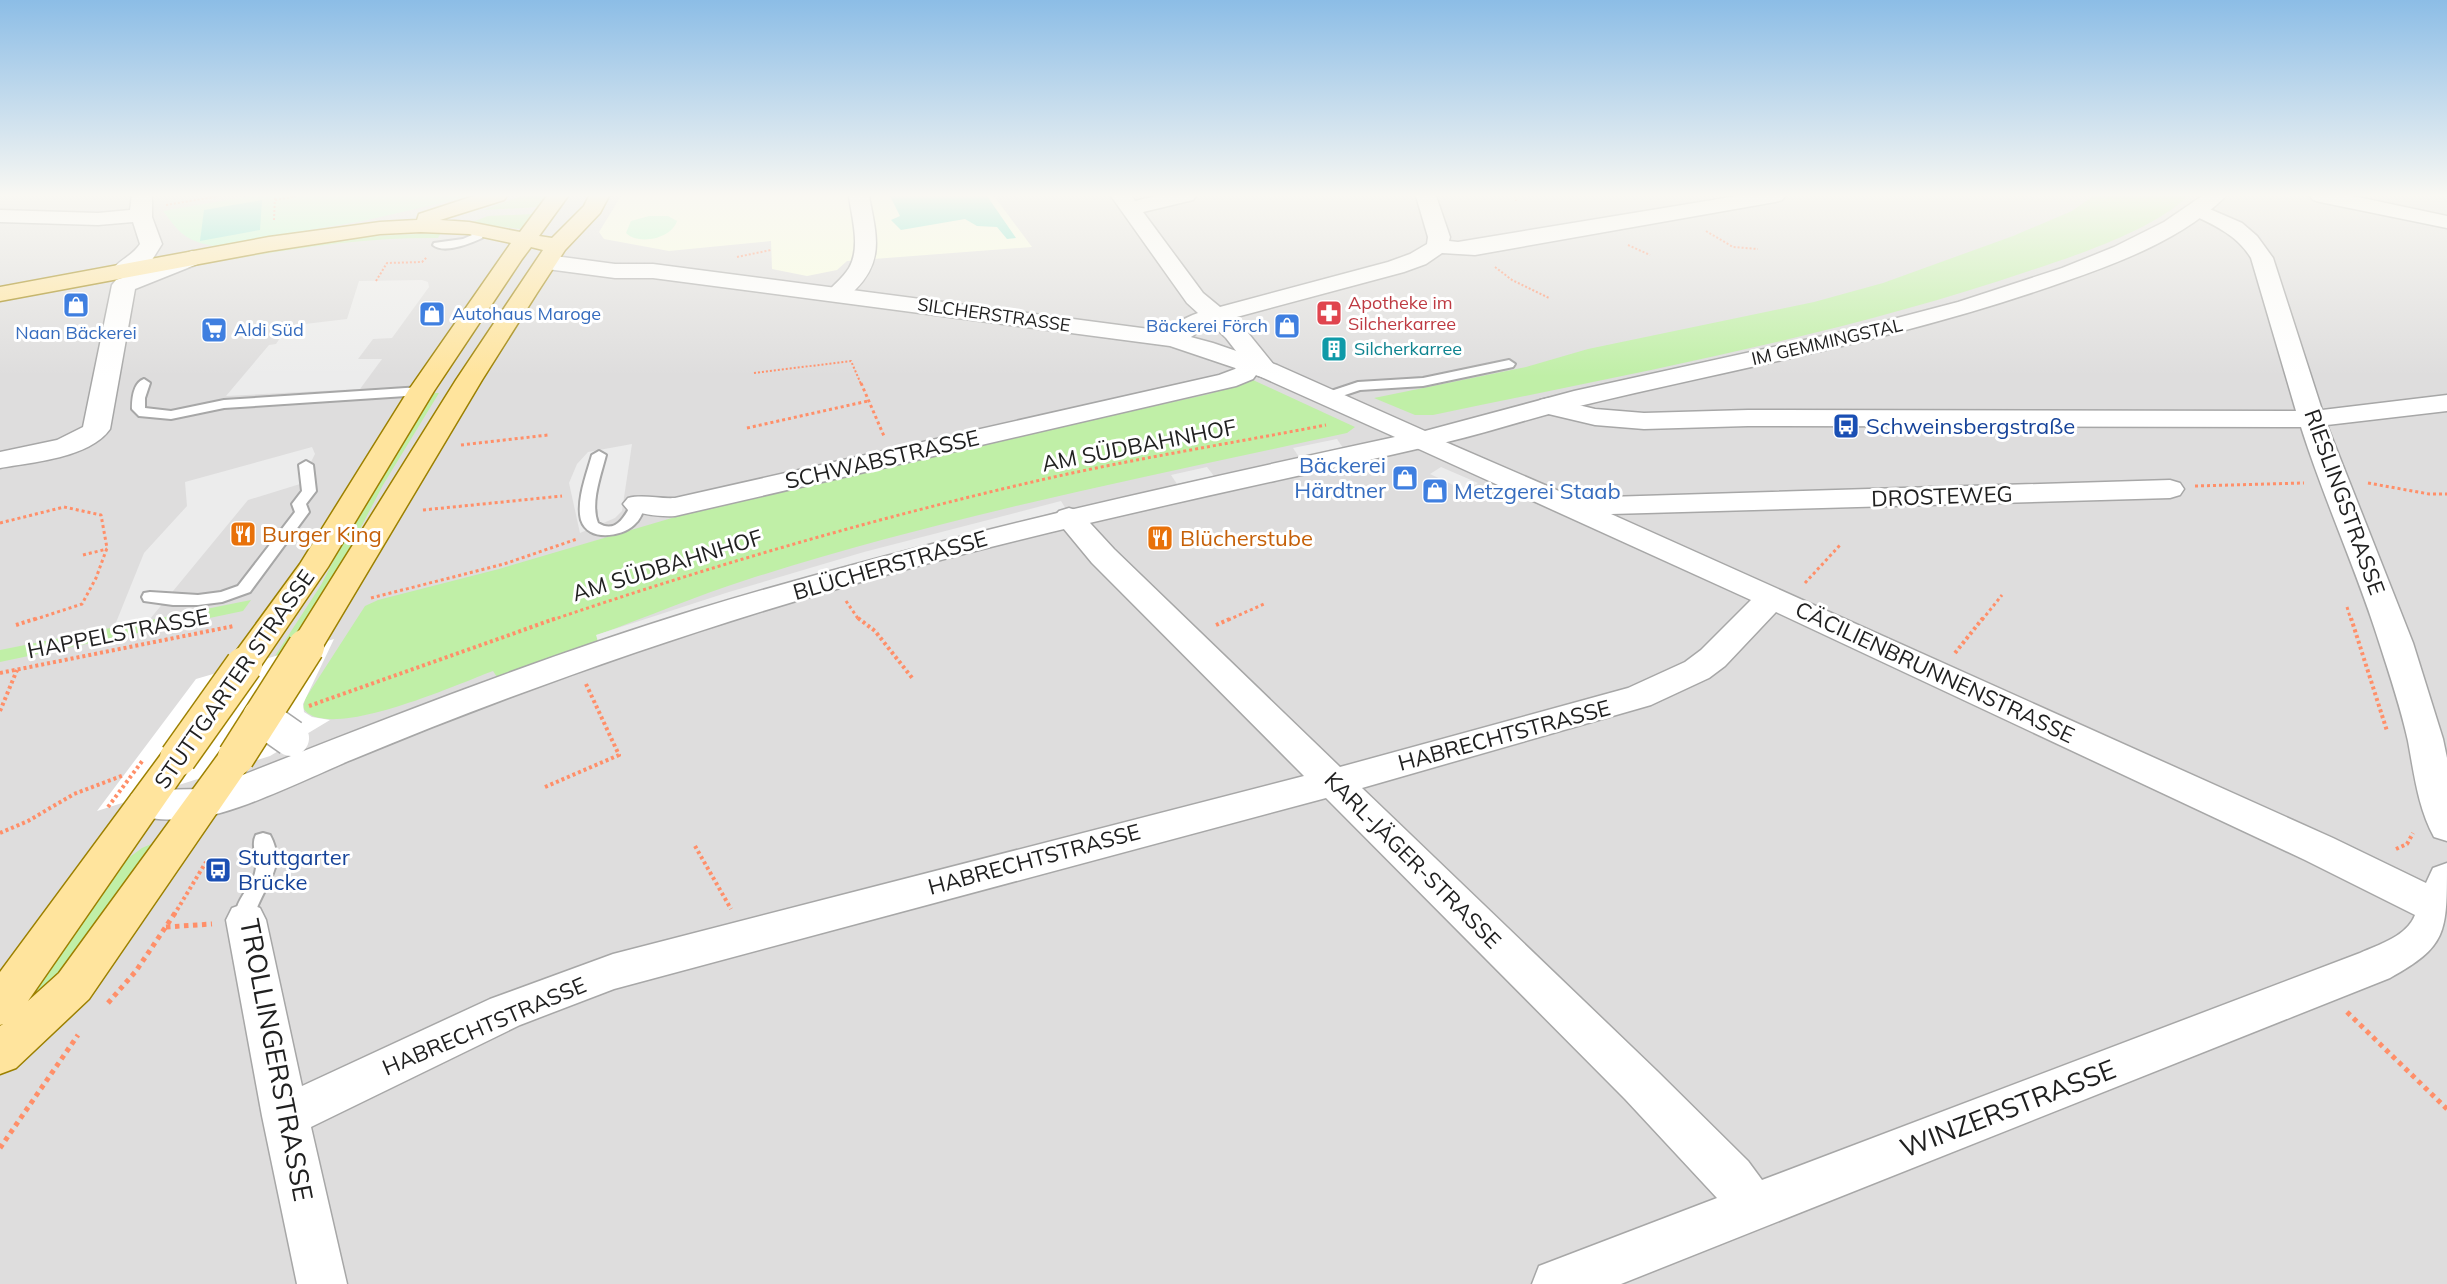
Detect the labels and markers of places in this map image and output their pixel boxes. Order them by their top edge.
shop icon: Naan Bäckerei [61,290,91,320]
place label: Apotheke im Silcherkarree [1348,291,1456,335]
pharmacy icon: Apotheke im Silcherkarree [1314,298,1344,328]
shop icon: Autohaus Maroge [417,299,447,329]
place label: Autohaus Maroge [452,302,601,325]
shop icon: Bäckerei Förch [1272,311,1302,341]
place label: Bäckerei Förch [1146,314,1268,337]
supermarket icon: Aldi Süd [199,315,229,345]
place label: Aldi Süd [234,318,304,341]
place label: Naan Bäckerei [15,321,137,344]
building icon: Silcherkarree [1319,334,1349,364]
place label: Silcherkarree [1354,337,1462,360]
bus stop icon: Schweinsbergstraße [1831,411,1861,441]
place label: Schweinsbergstraße [1866,412,2075,440]
place label: Bäckerei Härdtner [1294,451,1386,504]
shop icon: Bäckerei Härdtner [1390,463,1420,493]
shop icon: Metzgerei Staab [1420,476,1450,506]
place label: Metzgerei Staab [1454,477,1621,505]
restaurant icon: Burger King [228,519,258,549]
place label: Burger King [262,520,382,548]
restaurant icon: Blücherstube [1145,523,1175,553]
place label: Blücherstube [1180,524,1313,552]
place label: Stuttgarter Brücke [238,843,350,896]
bus stop icon: Stuttgarter Brücke [203,855,233,885]

